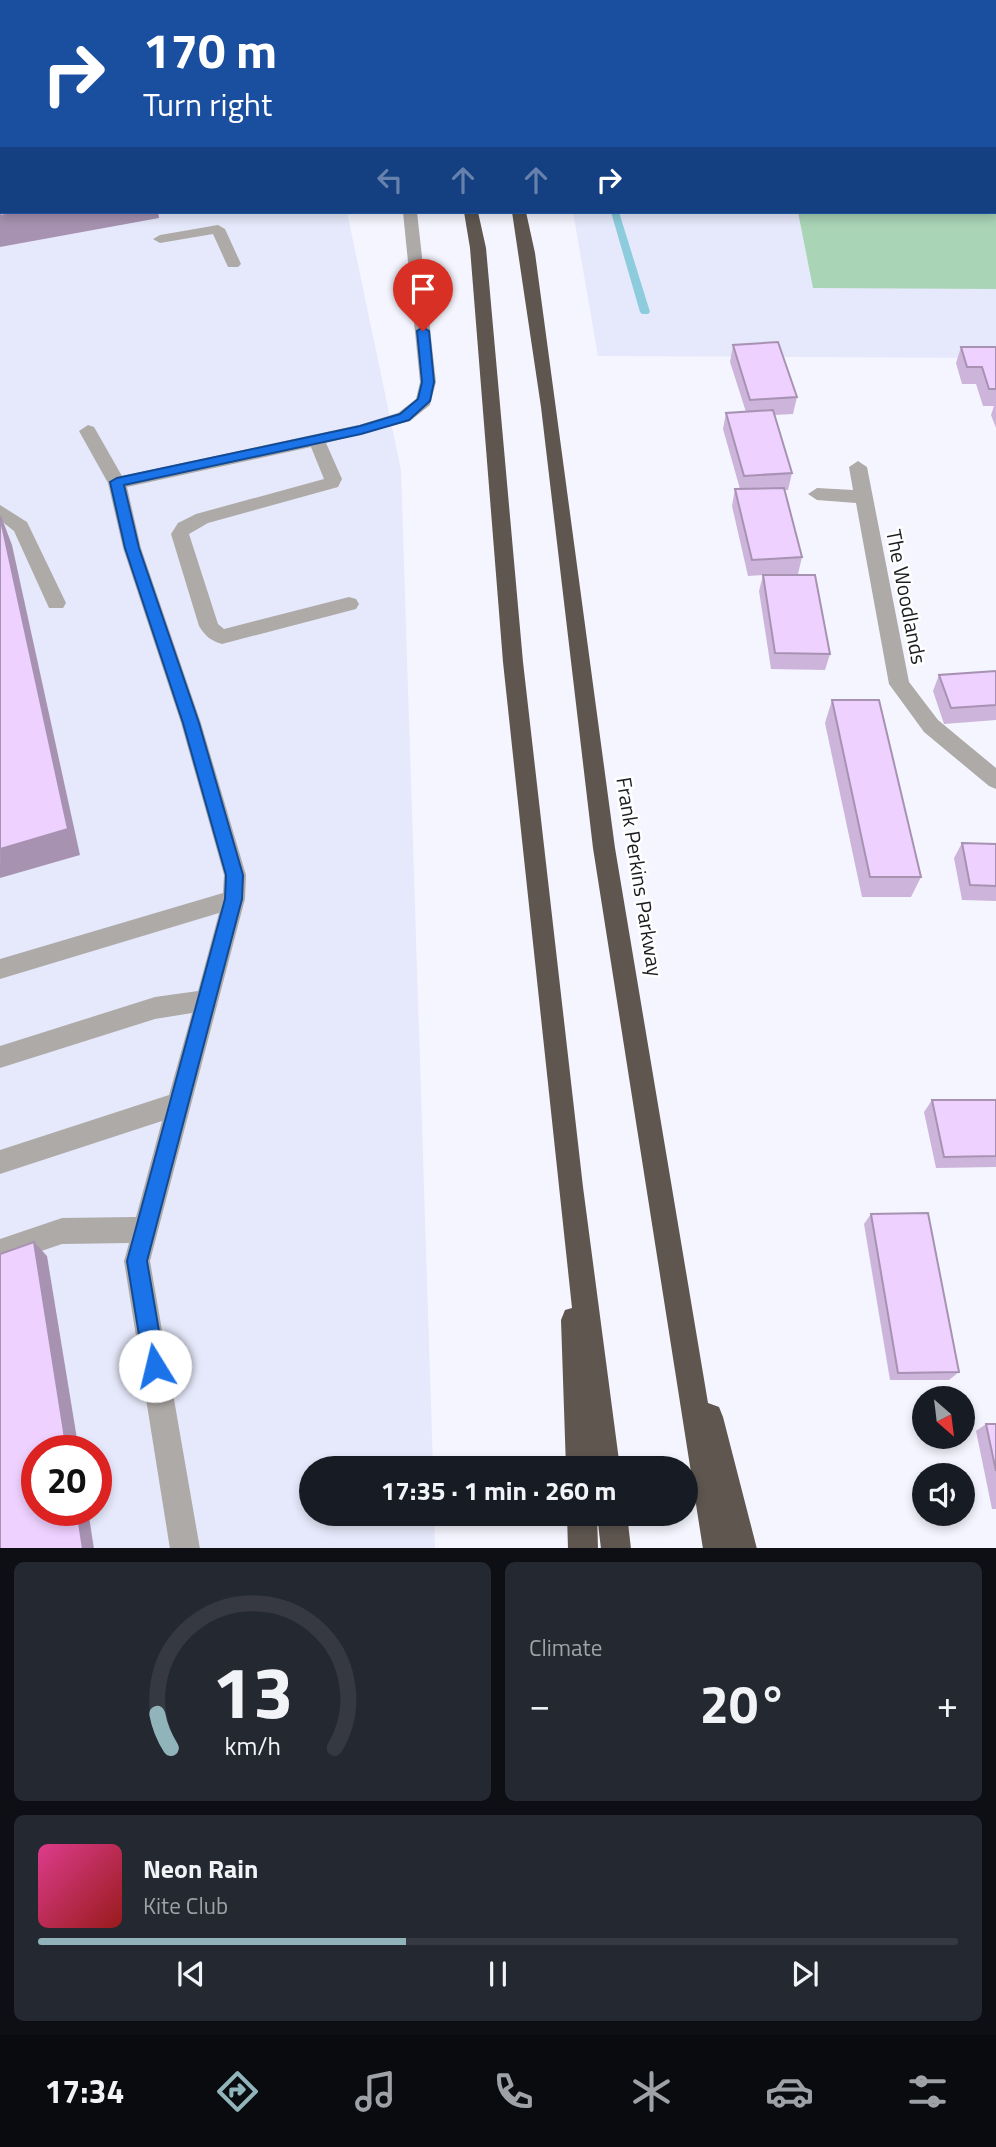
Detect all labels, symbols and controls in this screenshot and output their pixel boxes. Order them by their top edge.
text: 170 m [143,12,277,87]
icon: right [28,28,119,119]
text: Turn right [143,80,272,128]
icon: left [371,161,409,199]
icon: ahead [444,161,482,199]
icon: ahead [517,161,555,199]
icon: right [590,161,628,199]
pin [393,259,453,331]
icon: arrive [404,270,442,308]
street label: The Woodlands [878,527,936,667]
street label: Frank Perkins Parkway [608,775,672,979]
position arrow [118,1329,192,1403]
north arrow [912,1386,975,1449]
map controls [912,1386,975,1526]
speed limit sign: 20 [21,1435,112,1526]
button: sound [912,1463,975,1526]
text: 17:35 · 1 min · 260 m [381,1471,616,1510]
text: Climate [529,1630,602,1665]
text: 13 [212,1636,293,1746]
text: 20° [700,1664,787,1743]
text: − [529,1675,550,1733]
text: + [937,1675,958,1733]
text: km/h [224,1726,281,1764]
text: Neon Rain [143,1849,258,1888]
text: Kite Club [143,1888,228,1923]
icon: previous [172,1955,210,1993]
icon: pause [479,1955,517,1993]
icon: next [786,1955,824,1993]
text: 17:34 [44,2067,124,2115]
icon: directions [213,2067,262,2116]
icon: music [351,2067,400,2116]
icon: phone [489,2067,538,2116]
icon: climate [627,2067,676,2116]
icon: car [765,2067,814,2116]
icon: filters [903,2067,952,2116]

